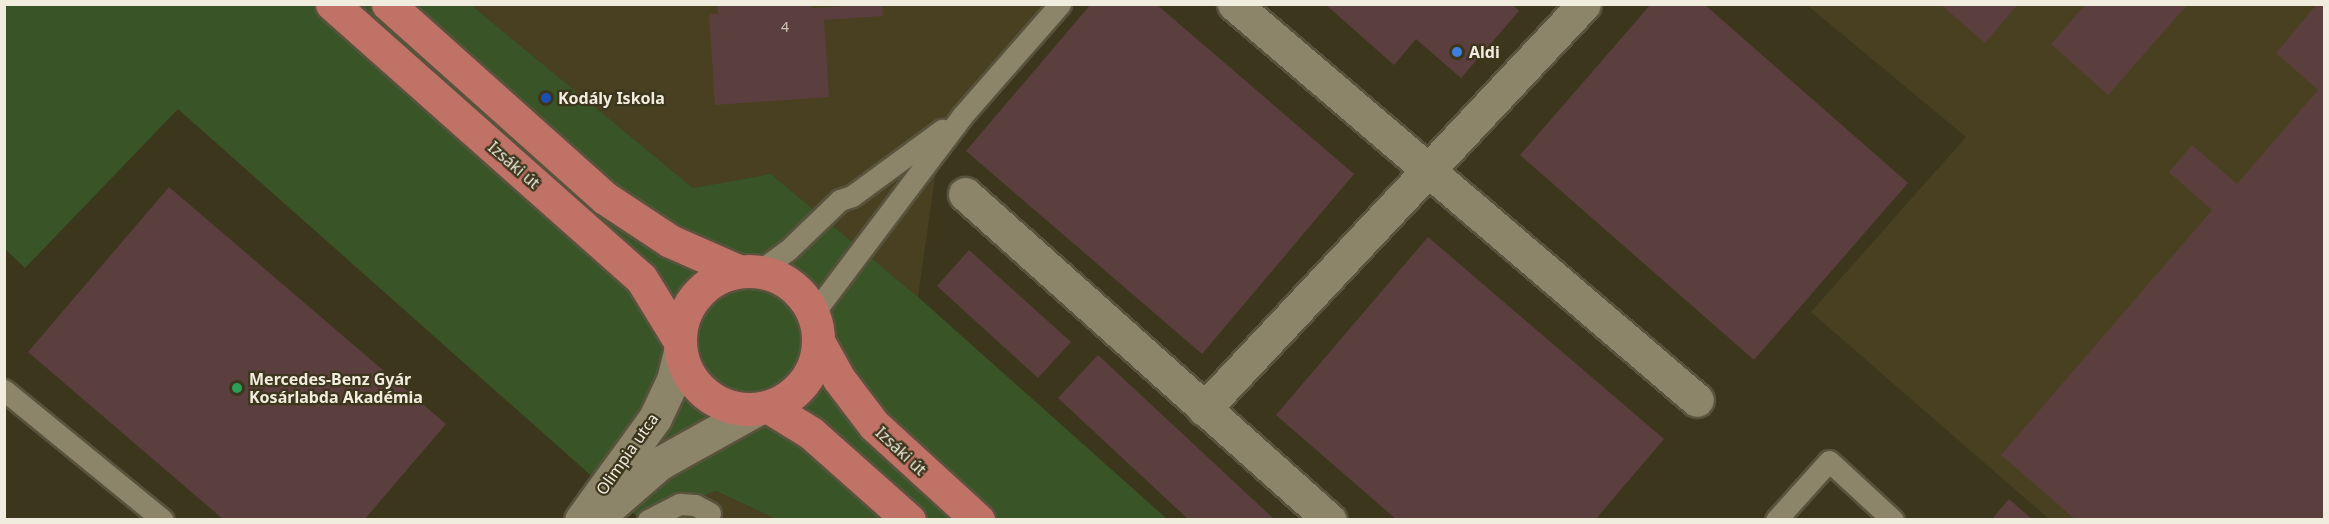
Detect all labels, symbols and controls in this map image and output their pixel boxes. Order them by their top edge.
house number: 4 [781,19,789,35]
place label: Aldi [1469,42,1500,62]
marker: Aldi [1450,45,1464,59]
place label: Kodály Iskola [558,88,665,108]
marker: Kodály Iskola [539,91,553,105]
street label: Izsáki út [484,137,544,193]
place label: Mercedes-Benz Gyár Kosárlabda Akadémia [249,369,423,407]
marker: Mercedes-Benz Gyár Kosárlabda Akadémia [230,381,244,395]
street label: Olimpia utca [592,410,662,498]
street label: Izsáki út [872,423,930,479]

